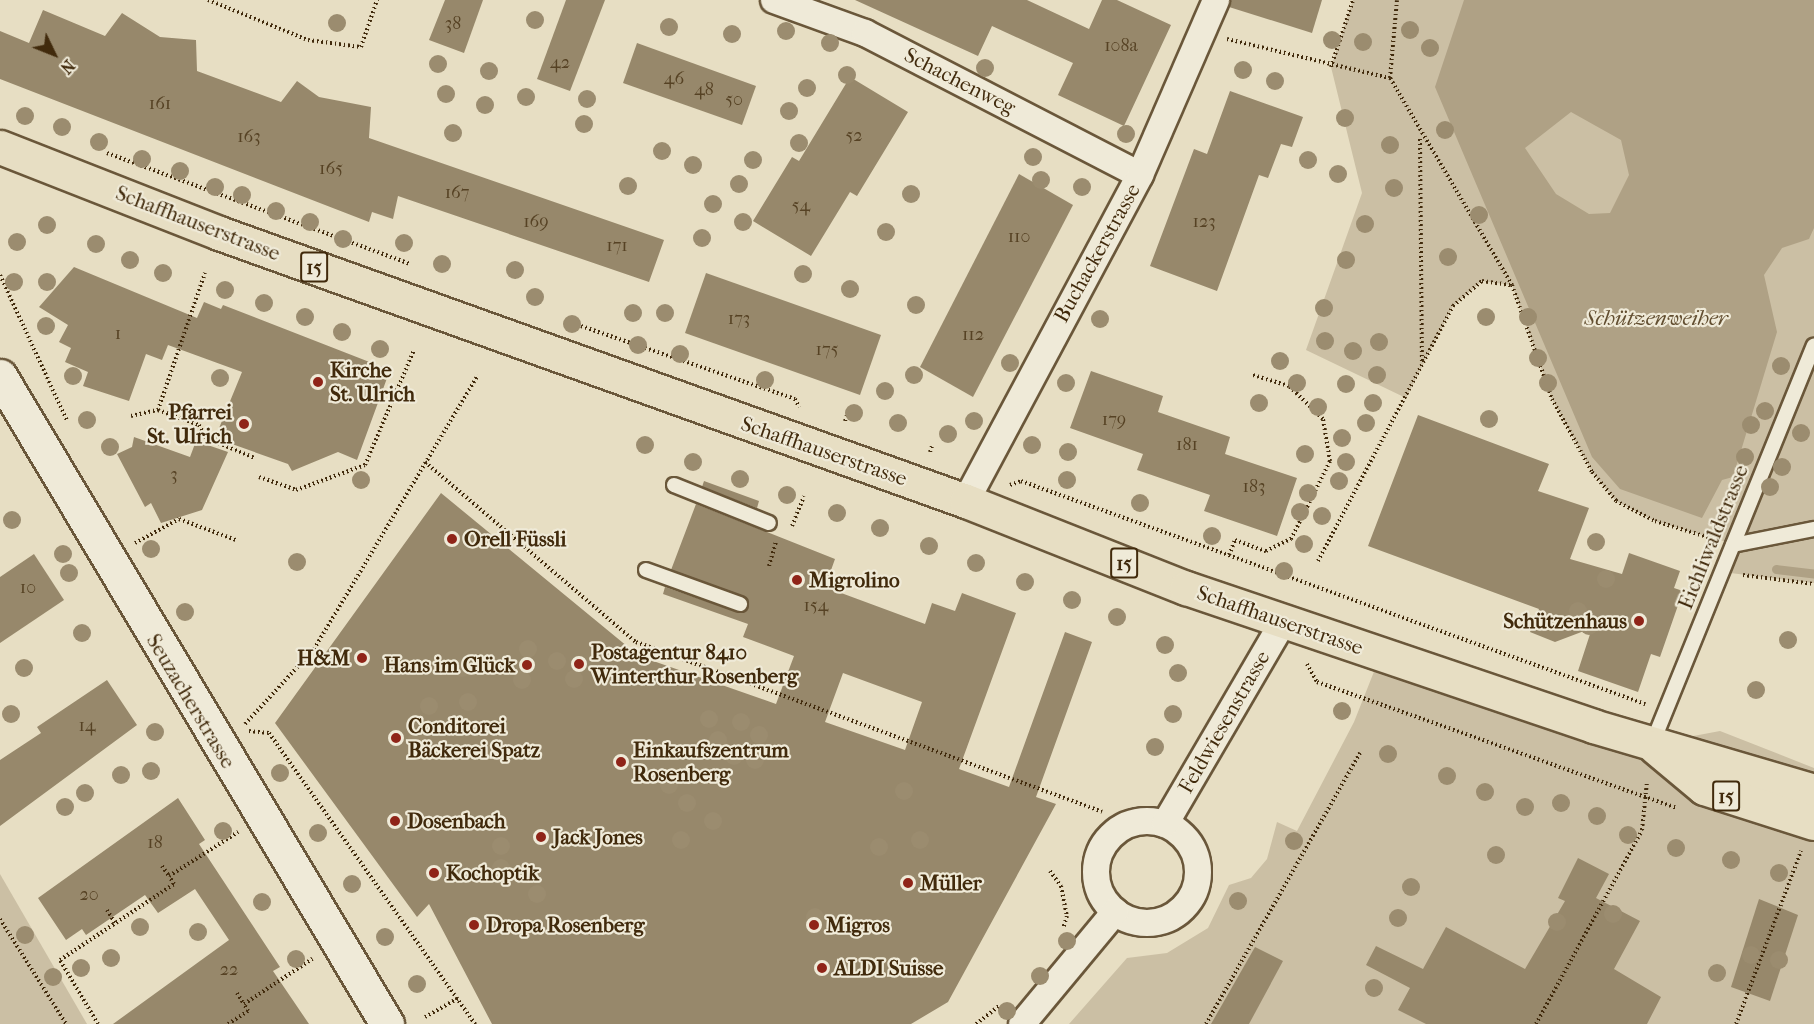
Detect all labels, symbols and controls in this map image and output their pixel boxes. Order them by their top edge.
house number: 38 [445,13,461,35]
north arrow [24,24,84,84]
house number: 108a [1104,35,1138,57]
street label: Schachenweg [900,42,1020,120]
house number: 42 [550,52,570,74]
text: N [56,56,79,78]
house number: 46 [664,68,684,90]
house number: 48 [694,79,714,101]
house number: 50 [725,89,743,111]
house number: 161 [149,93,171,115]
house number: 52 [845,125,863,147]
house number: 163 [237,126,261,148]
house number: 165 [319,158,343,180]
street label: Buchackerstrasse [1048,179,1146,327]
street label: Schaffhauserstrasse [112,180,284,266]
house number: 167 [445,182,469,204]
house number: 54 [792,195,810,217]
house number: 169 [523,211,549,233]
house number: 123 [1192,211,1216,233]
house number: 110 [1008,226,1030,248]
house number: 171 [606,235,628,257]
road number: 15 [299,250,329,284]
water label: Schützenweiher [1584,306,1728,332]
house number: 173 [728,308,750,330]
house number: 1 [115,323,121,345]
house number: 112 [962,324,984,346]
house number: 175 [816,339,838,361]
place label: Kirche St. Ulrich [330,357,415,407]
marker: Kirche St. Ulrich [311,375,325,389]
place label: Pfarrei St. Ulrich [147,399,232,449]
house number: 179 [1102,409,1126,431]
street label: Schaffhauserstrasse [738,411,910,491]
marker: Pfarrei St. Ulrich [237,417,251,431]
house number: 181 [1176,434,1198,456]
street label: Eichliwaldstrasse [1673,461,1753,613]
house number: 3 [170,464,178,486]
house number: 183 [1243,476,1265,498]
place label: Orell Füssli [464,526,566,552]
marker: Orell Füssli [445,532,459,546]
road number: 15 [1109,546,1139,580]
place label: Migrolino [809,567,900,593]
marker: Migrolino [790,573,804,587]
house number: 10 [20,577,36,599]
street label: Schaffhauserstrasse [1194,580,1366,660]
house number: 154 [804,595,828,617]
place label: Schützenhaus [1503,608,1627,634]
marker: Schützenhaus [1632,614,1646,628]
street label: Seuzacherstrasse [141,629,241,773]
place label: Postagentur 8410 Winterthur Rosenberg [591,639,798,689]
place label: H&M [297,645,350,671]
street label: Feldwiesenstrasse [1173,646,1275,798]
marker: H&M [355,651,369,665]
place label: Hans im Glück [384,652,515,678]
marker: Postagentur 8410 Winterthur Rosenberg [572,657,586,671]
marker: Hans im Glück [520,658,534,672]
place label: Conditorei Bäckerei Spatz [408,713,540,763]
house number: 14 [78,715,96,737]
marker: Conditorei Bäckerei Spatz [389,731,403,745]
place label: Einkaufszentrum Rosenberg [633,737,789,787]
marker: Einkaufszentrum Rosenberg [614,755,628,769]
road number: 15 [1711,779,1741,813]
place label: Dosenbach [407,808,506,834]
marker: Dosenbach [388,814,402,828]
place label: Jack Jones [553,824,643,850]
marker: Jack Jones [534,830,548,844]
house number: 18 [147,832,163,854]
place label: Kochoptik [446,860,539,886]
marker: Kochoptik [427,866,441,880]
place label: Müller [920,870,982,896]
marker: Müller [901,876,915,890]
house number: 20 [79,884,99,906]
place label: Dropa Rosenberg [486,912,644,938]
place label: Migros [826,912,890,938]
marker: Dropa Rosenberg [467,918,481,932]
marker: Migros [807,918,821,932]
place label: ALDI Suisse [834,955,943,981]
house number: 22 [220,959,238,981]
marker: ALDI Suisse [815,961,829,975]

